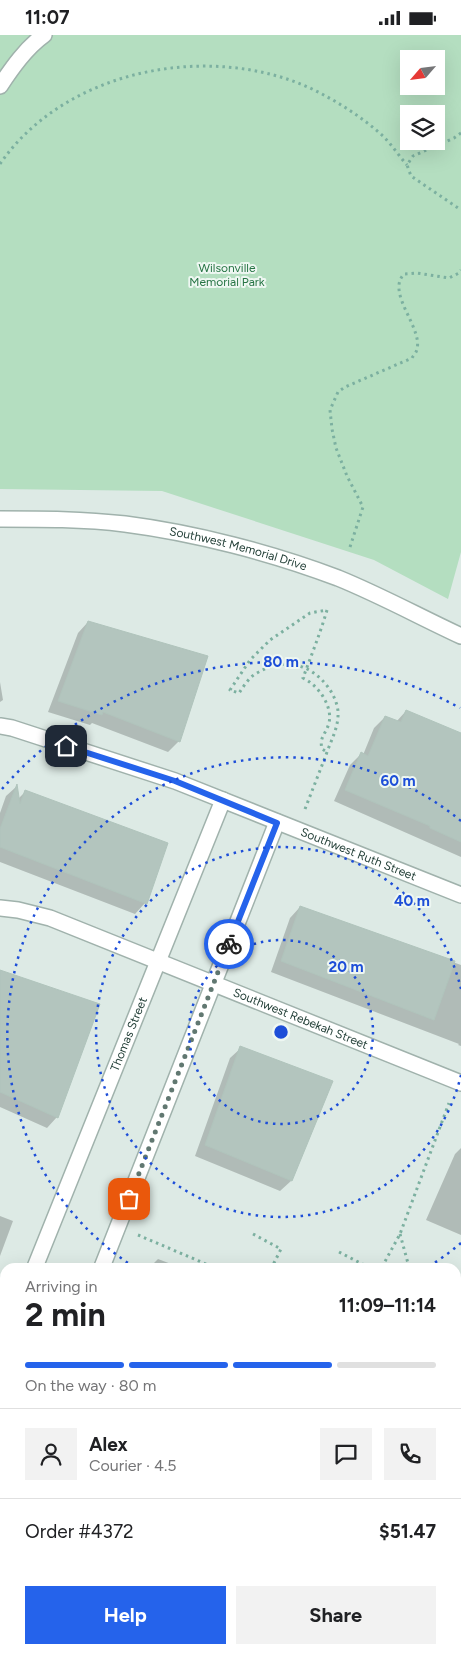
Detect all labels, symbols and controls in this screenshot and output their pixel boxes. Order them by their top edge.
text: 11:07 [25,6,70,29]
north arrow [400,50,445,95]
map controls [400,50,445,150]
button: layers [400,105,445,150]
park label: Wilsonville Memorial Park [189,261,265,289]
street label: Southwest Memorial Drive [168,524,309,573]
text: 80 m [263,653,299,671]
pin [45,725,87,767]
icon: home [52,732,80,760]
text: 60 m [380,772,416,790]
street label: Southwest Ruth Street [299,825,419,884]
text: 40 m [394,892,430,910]
courier [204,919,254,969]
icon: bike [215,930,243,958]
text: 20 m [328,958,364,976]
street label: Southwest Rebekah Street [231,985,370,1052]
street label: Thomas Street [108,995,150,1073]
centre of rings [272,1023,290,1041]
pin [108,1178,150,1220]
icon: bag [115,1185,143,1213]
text: Arriving in [25,1277,97,1296]
text: 11:09–11:14 [339,1294,436,1317]
text: 2 min [25,1296,106,1334]
text: On the way · 80 m [25,1376,156,1395]
button: person [25,1428,77,1480]
button: chat [320,1428,372,1480]
button: phone [384,1428,436,1480]
text: Alex [89,1433,128,1456]
text: Courier · 4.5 [89,1456,176,1475]
text: Order #4372 [25,1520,134,1543]
text: $51.47 [379,1520,436,1543]
button: Help [25,1586,226,1644]
button: Share [236,1586,436,1644]

